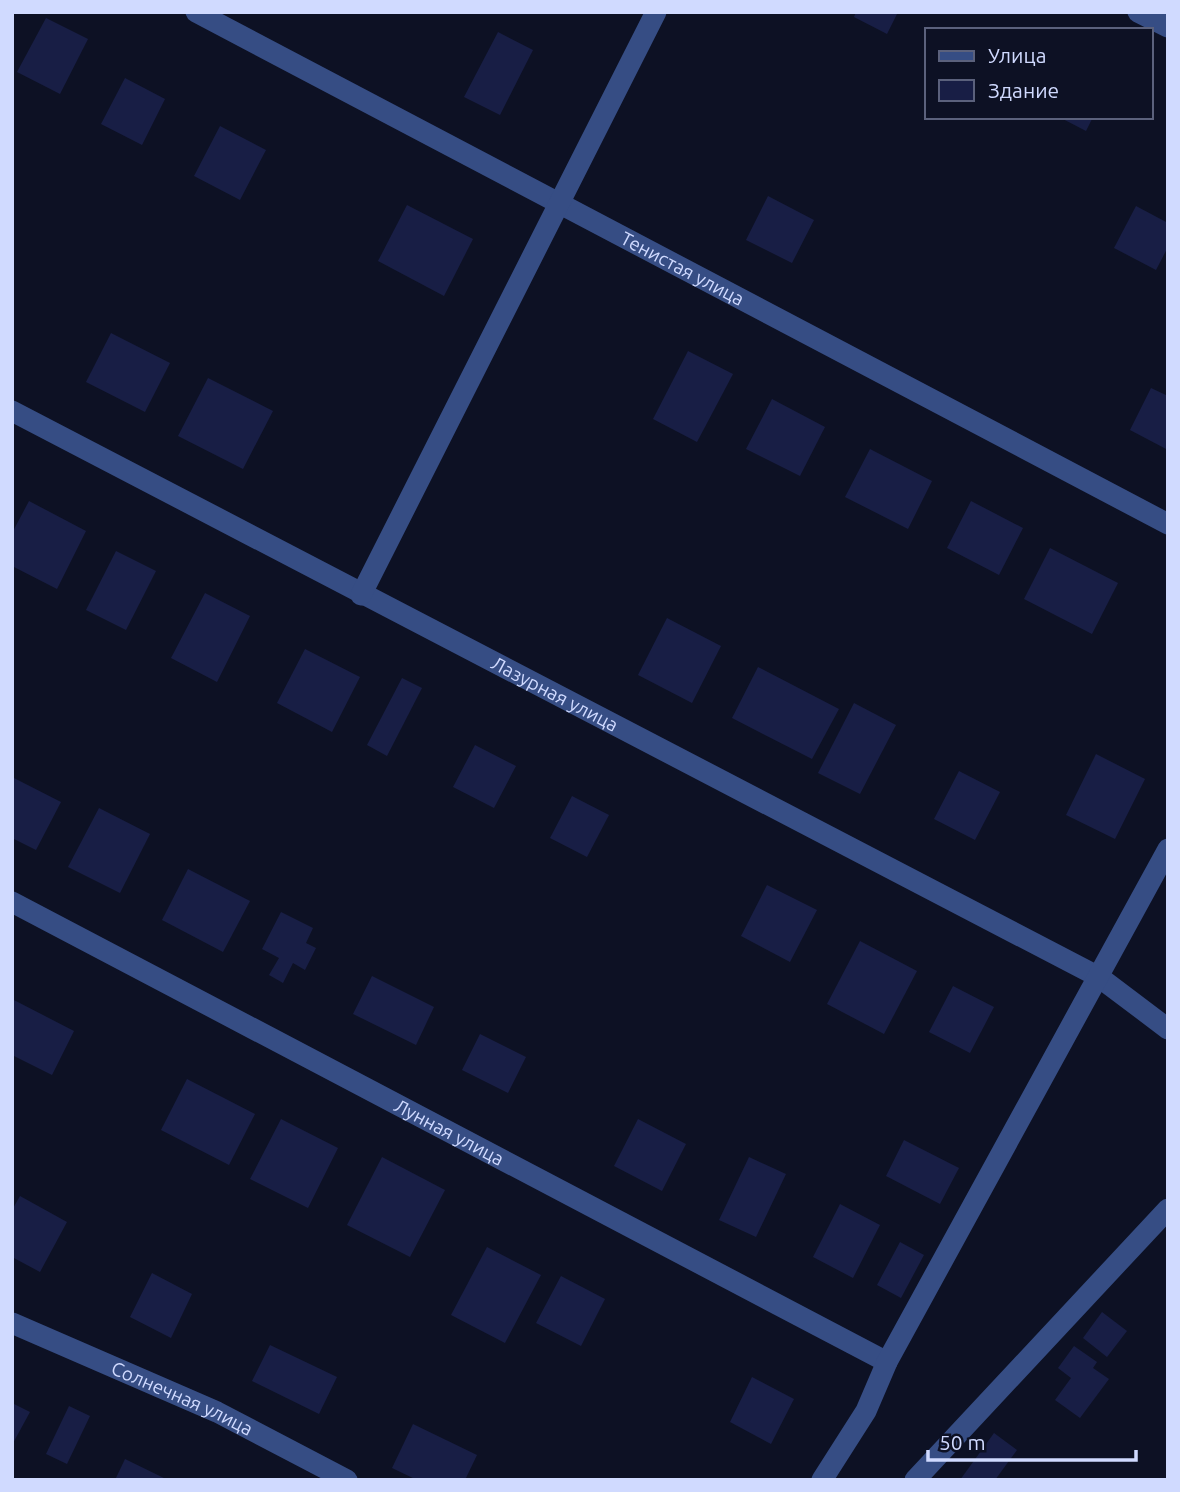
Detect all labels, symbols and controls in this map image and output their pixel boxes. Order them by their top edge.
legend [925,28,1152,119]
text: Улица [988,43,1046,67]
text: Здание [988,78,1059,102]
street label: Тенистая улица [617,227,748,310]
street label: Лазурная улица [488,652,622,736]
street label: Лунная улица [391,1094,508,1170]
street label: Солнечная улица [108,1357,257,1440]
scale bar [928,1418,1136,1462]
text: 50 m [939,1430,986,1454]

